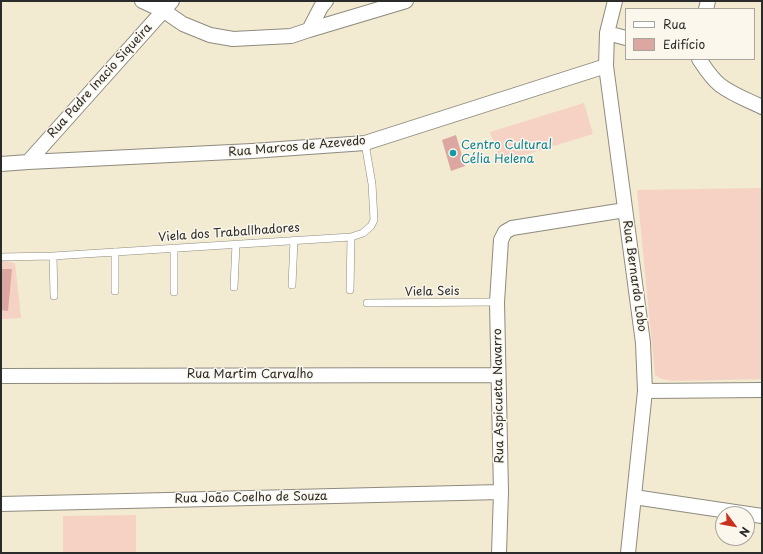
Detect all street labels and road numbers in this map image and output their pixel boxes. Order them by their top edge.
street label: Rua Padre Inacio Siqueira [45,21,155,141]
street label: Rua Marcos de Azevedo [228,134,366,160]
street label: Rua Bernardo Lobo [619,219,649,333]
street label: Viela dos Traballhadores [158,221,300,245]
street label: Viela Seis [405,284,459,300]
street label: Rua Aspicueta Navarro [491,328,507,464]
street label: Rua Martim Carvalho [187,368,313,382]
street label: Rua João Coelho de Souza [174,489,328,507]

